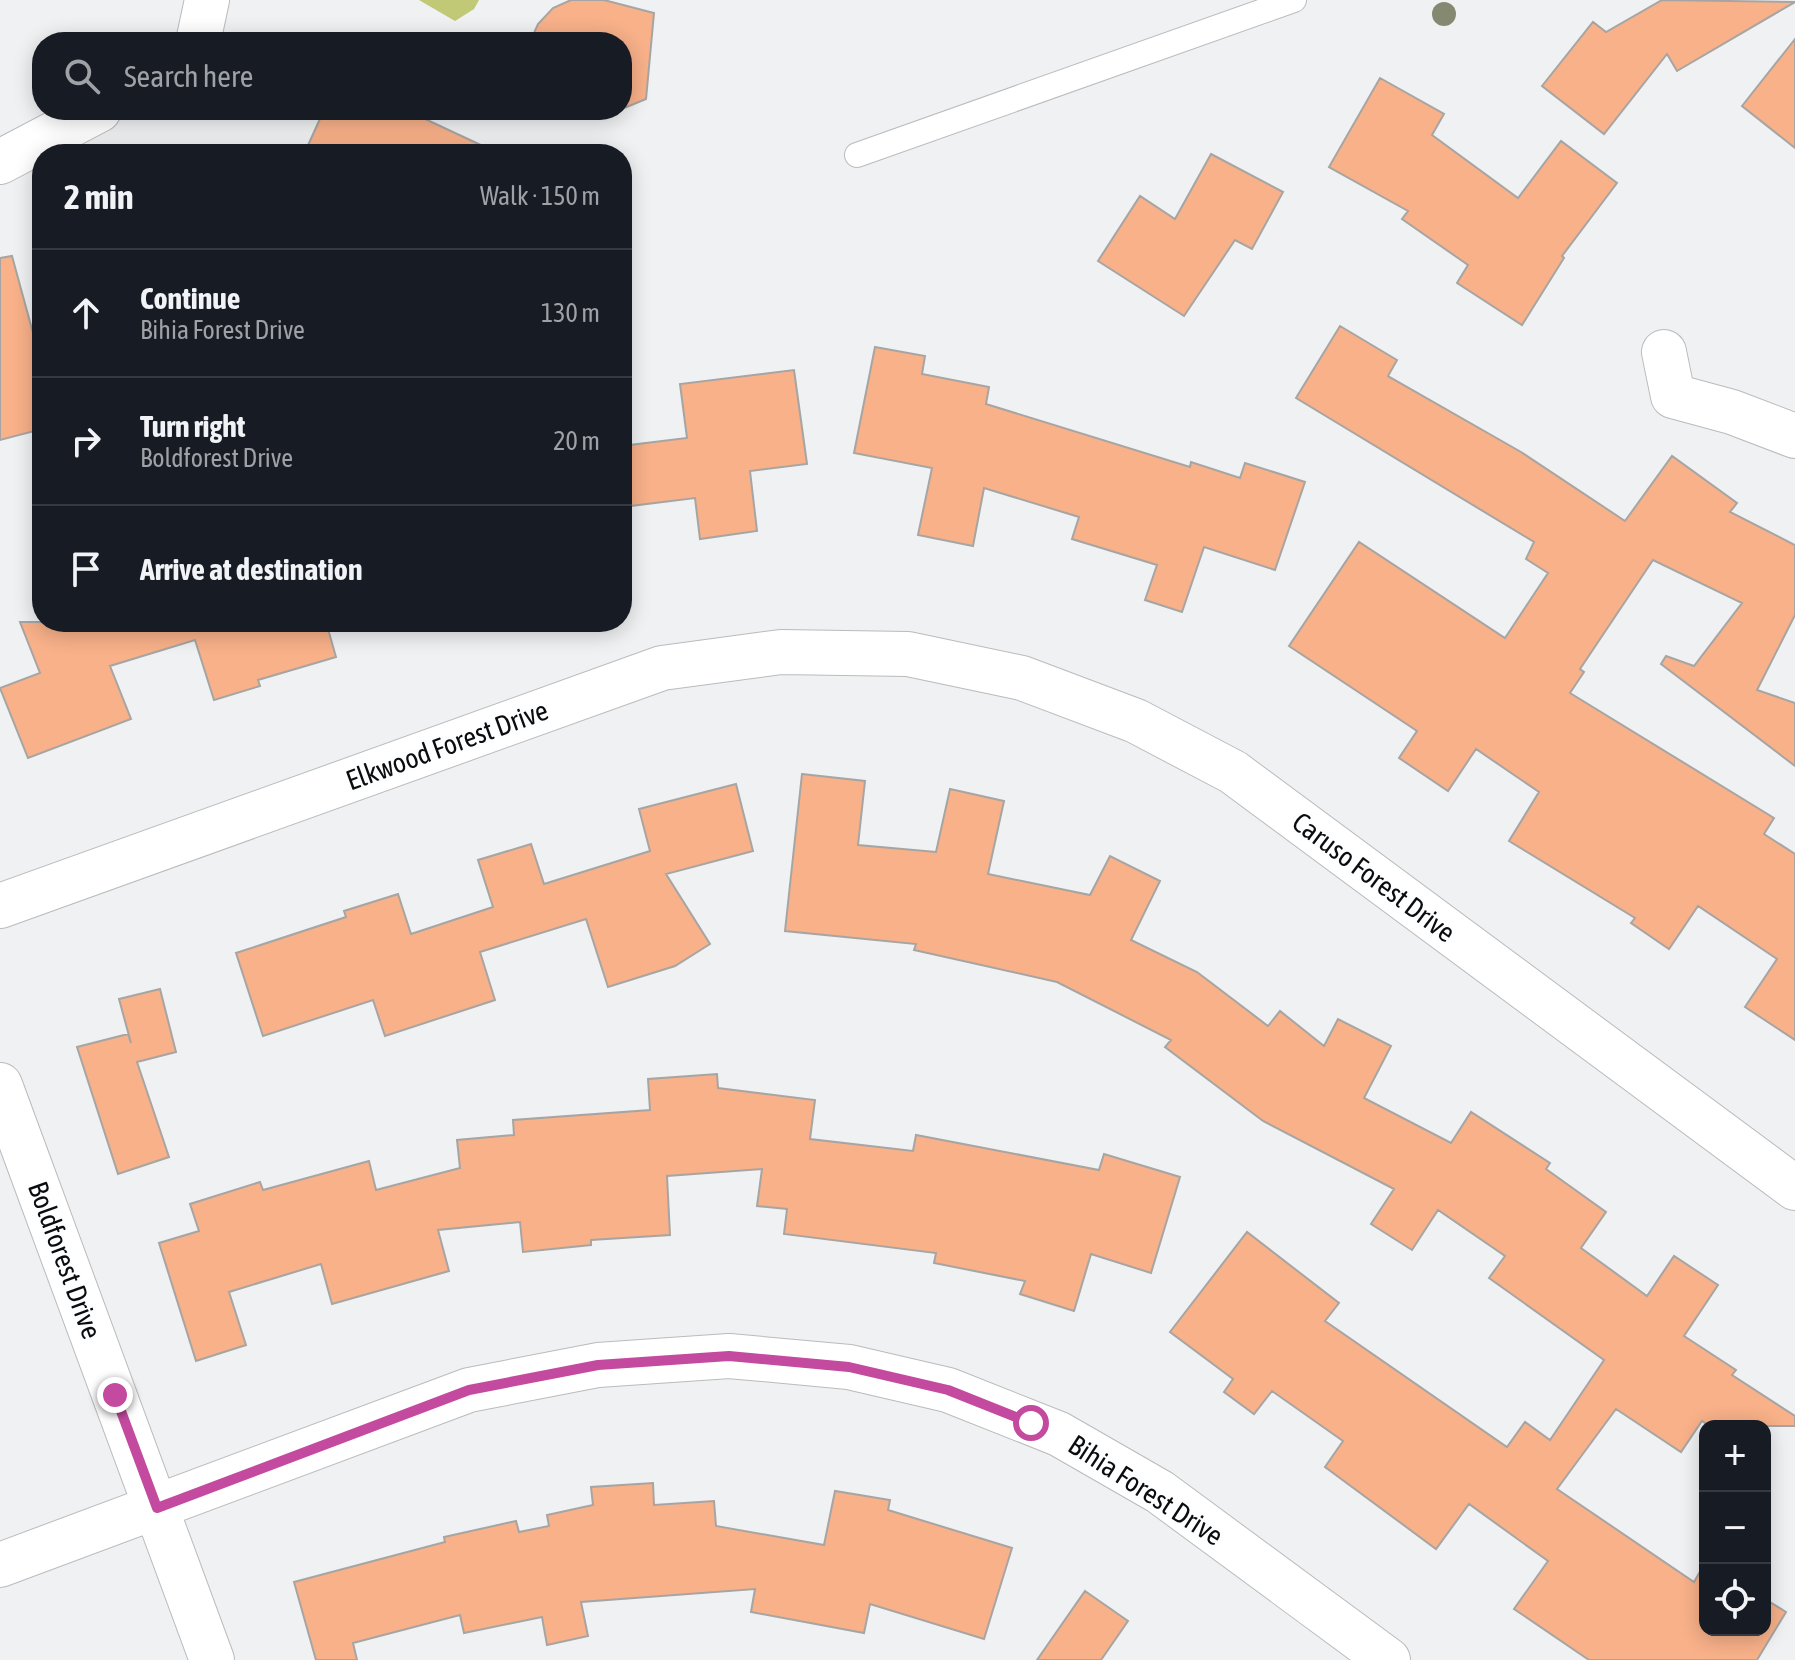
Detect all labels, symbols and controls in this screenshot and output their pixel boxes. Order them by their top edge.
search box [32,32,632,120]
icon: search [60,54,104,98]
text: Search here [124,59,253,93]
text: 2 min [64,177,133,216]
text: Walk · 150 m [480,181,600,211]
text: Continue [140,281,240,315]
icon: ahead [64,291,108,335]
text: 130 m [541,298,600,328]
text: Bihia Forest Drive [140,315,305,345]
text: Turn right [140,409,246,443]
icon: right [64,419,108,463]
text: 20 m [553,426,600,456]
text: Boldforest Drive [140,443,293,473]
icon: arrive [64,547,108,591]
text: Arrive at destination [140,552,362,586]
street label: Elkwood Forest Drive [342,694,552,796]
street label: Caruso Forest Drive [1286,805,1462,949]
street label: Boldforest Drive [22,1177,108,1343]
route end [97,1377,133,1413]
route start [1013,1405,1049,1441]
map controls [1699,1420,1771,1636]
button: + [1699,1420,1771,1492]
street label: Bihia Forest Drive [1063,1428,1229,1552]
button: − [1699,1492,1771,1564]
button: locate [1699,1564,1771,1636]

